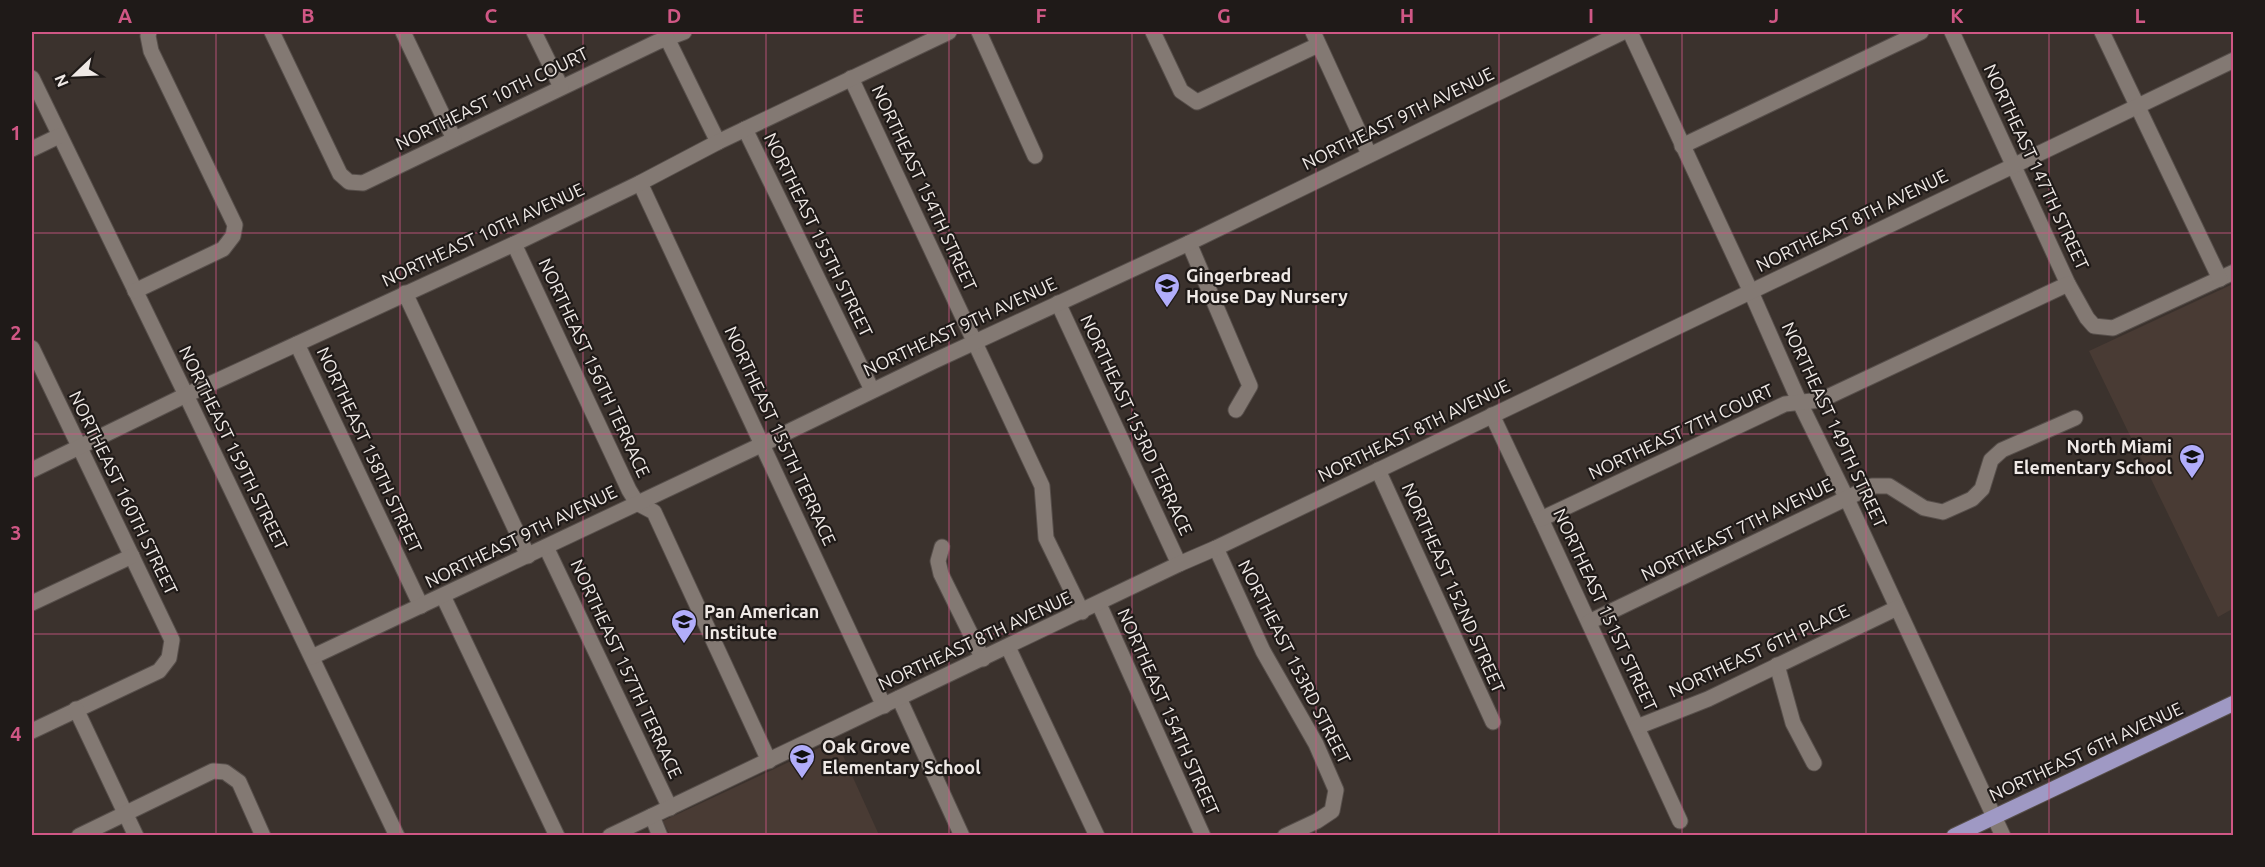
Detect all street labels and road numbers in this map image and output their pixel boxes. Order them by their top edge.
street label: NORTHEAST 10TH COURT [392,43,591,154]
street label: NORTHEAST 147TH STREET [1980,61,2093,273]
street label: NORTHEAST 9TH AVENUE [1298,63,1497,173]
street label: NORTHEAST 154TH STREET [868,82,981,294]
street label: NORTHEAST 155TH STREET [761,129,877,340]
street label: NORTHEAST 8TH AVENUE [1752,165,1951,275]
street label: NORTHEAST 10TH AVENUE [378,178,587,290]
street label: NORTHEAST 156TH TERRACE [535,255,655,480]
street label: NORTHEAST 9TH AVENUE [860,272,1059,380]
street label: NORTHEAST 153RD TERRACE [1077,311,1197,538]
street label: NORTHEAST 149TH STREET [1778,319,1891,531]
street label: NORTHEAST 155TH TERRACE [721,323,841,548]
street label: NORTHEAST 159TH STREET [176,342,292,553]
street label: NORTHEAST 158TH STREET [313,344,426,556]
street label: NORTHEAST 8TH AVENUE [1314,375,1513,485]
street label: NORTHEAST 7TH COURT [1585,379,1776,483]
street label: NORTHEAST 160TH STREET [66,387,182,598]
street label: NORTHEAST 7TH AVENUE [1637,474,1836,584]
street label: NORTHEAST 152ND STREET [1399,480,1509,696]
street label: NORTHEAST 9TH AVENUE [421,481,620,591]
street label: NORTHEAST 151ST STREET [1550,505,1662,714]
street label: NORTHEAST 157TH TERRACE [567,556,687,781]
street label: NORTHEAST 153RD STREET [1235,556,1355,767]
street label: NORTHEAST 8TH AVENUE [875,586,1074,694]
street label: NORTHEAST 6TH PLACE [1665,600,1852,701]
street label: NORTHEAST 154TH STREET [1114,605,1224,818]
street label: NORTHEAST 6TH AVENUE [1986,697,2185,805]

